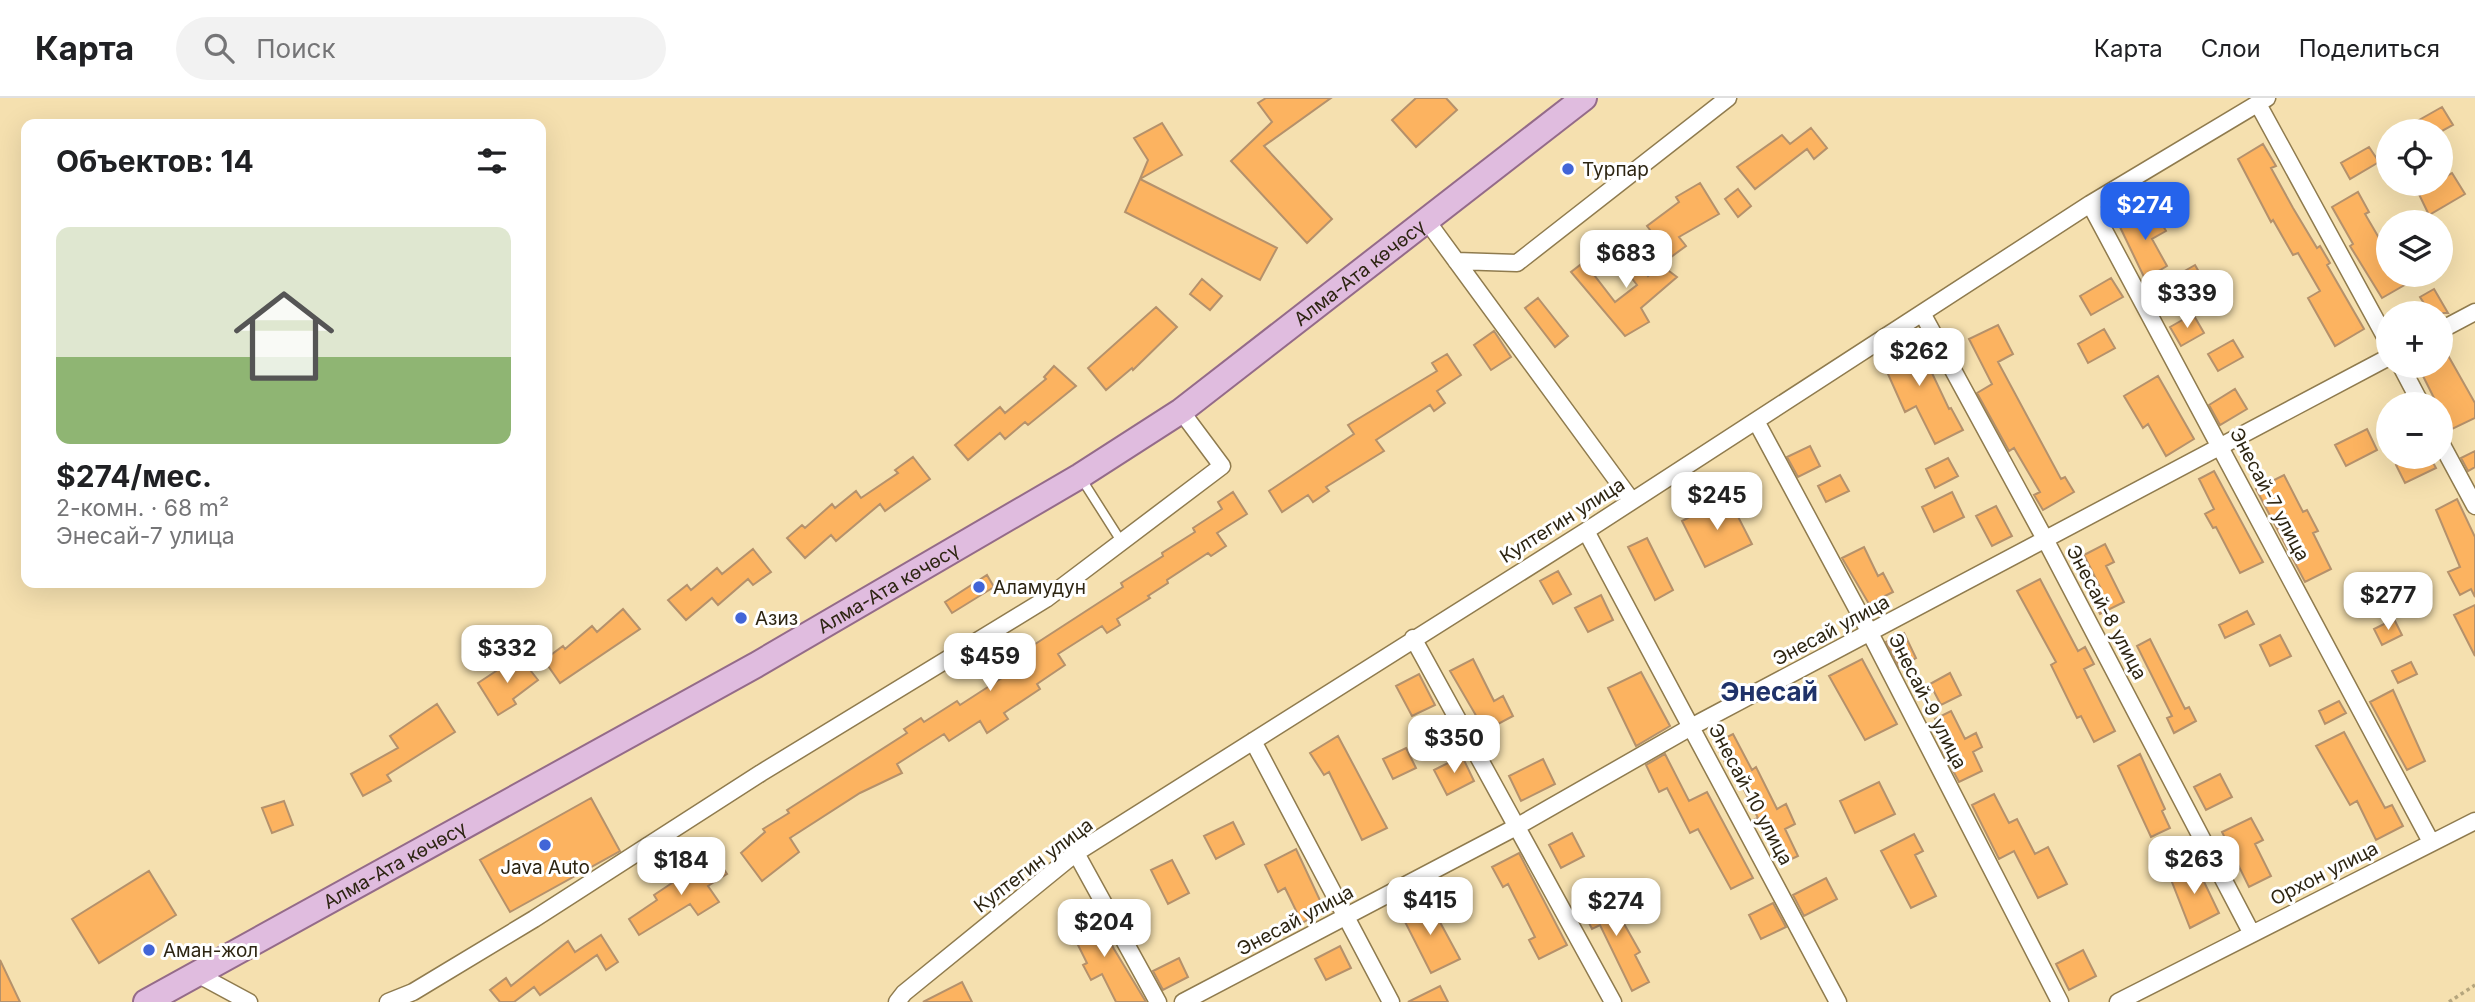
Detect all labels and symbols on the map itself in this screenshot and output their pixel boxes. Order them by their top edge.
place label: Турпар [1582,158,1649,181]
marker: Турпар [1560,161,1576,177]
pin: $274 [2104,183,2186,242]
street label: Алма-Ата көчөсү [1289,214,1430,331]
pin: $683 [1585,230,1667,290]
pin: $339 [2146,271,2228,330]
pin: $262 [1878,328,1960,388]
street label: Энесай-7 улица [2225,424,2314,565]
pin: $245 [1676,472,1758,532]
street label: Култегин улица [1496,473,1629,568]
street label: Алма-Ата көчөсү [814,538,964,639]
street label: Энесай-8 улица [2061,541,2152,683]
pin: $277 [2347,573,2429,632]
place label: Аламудун [993,576,1086,599]
marker: Аламудун [971,579,987,595]
street label: Энесай улица [1769,590,1893,671]
place label: Азиз [755,607,798,630]
marker: Азиз [733,610,749,626]
pin: $332 [466,626,548,685]
street label: Энесай-9 улица [1883,630,1972,773]
pin: $459 [949,634,1031,693]
district label: Энесай [1720,676,1818,707]
pin: $350 [1413,716,1495,775]
street label: Энесай-10 улица [1704,720,1798,869]
street label: Култегин улица [969,813,1097,918]
street label: Алма-Ата көчөсү [319,816,471,914]
pin: $263 [2153,836,2235,896]
street label: Орхон улица [2267,836,2382,910]
marker: Java Auto [537,837,553,853]
pin: $184 [640,838,722,897]
place label: Java Auto [500,856,590,879]
pin: $415 [1389,878,1471,937]
pin: $274 [1575,878,1657,938]
street label: Энесай улица [1233,880,1357,961]
pin: $204 [1063,900,1145,959]
place label: Аман-жол [163,939,258,962]
marker: Аман-жол [141,942,157,958]

